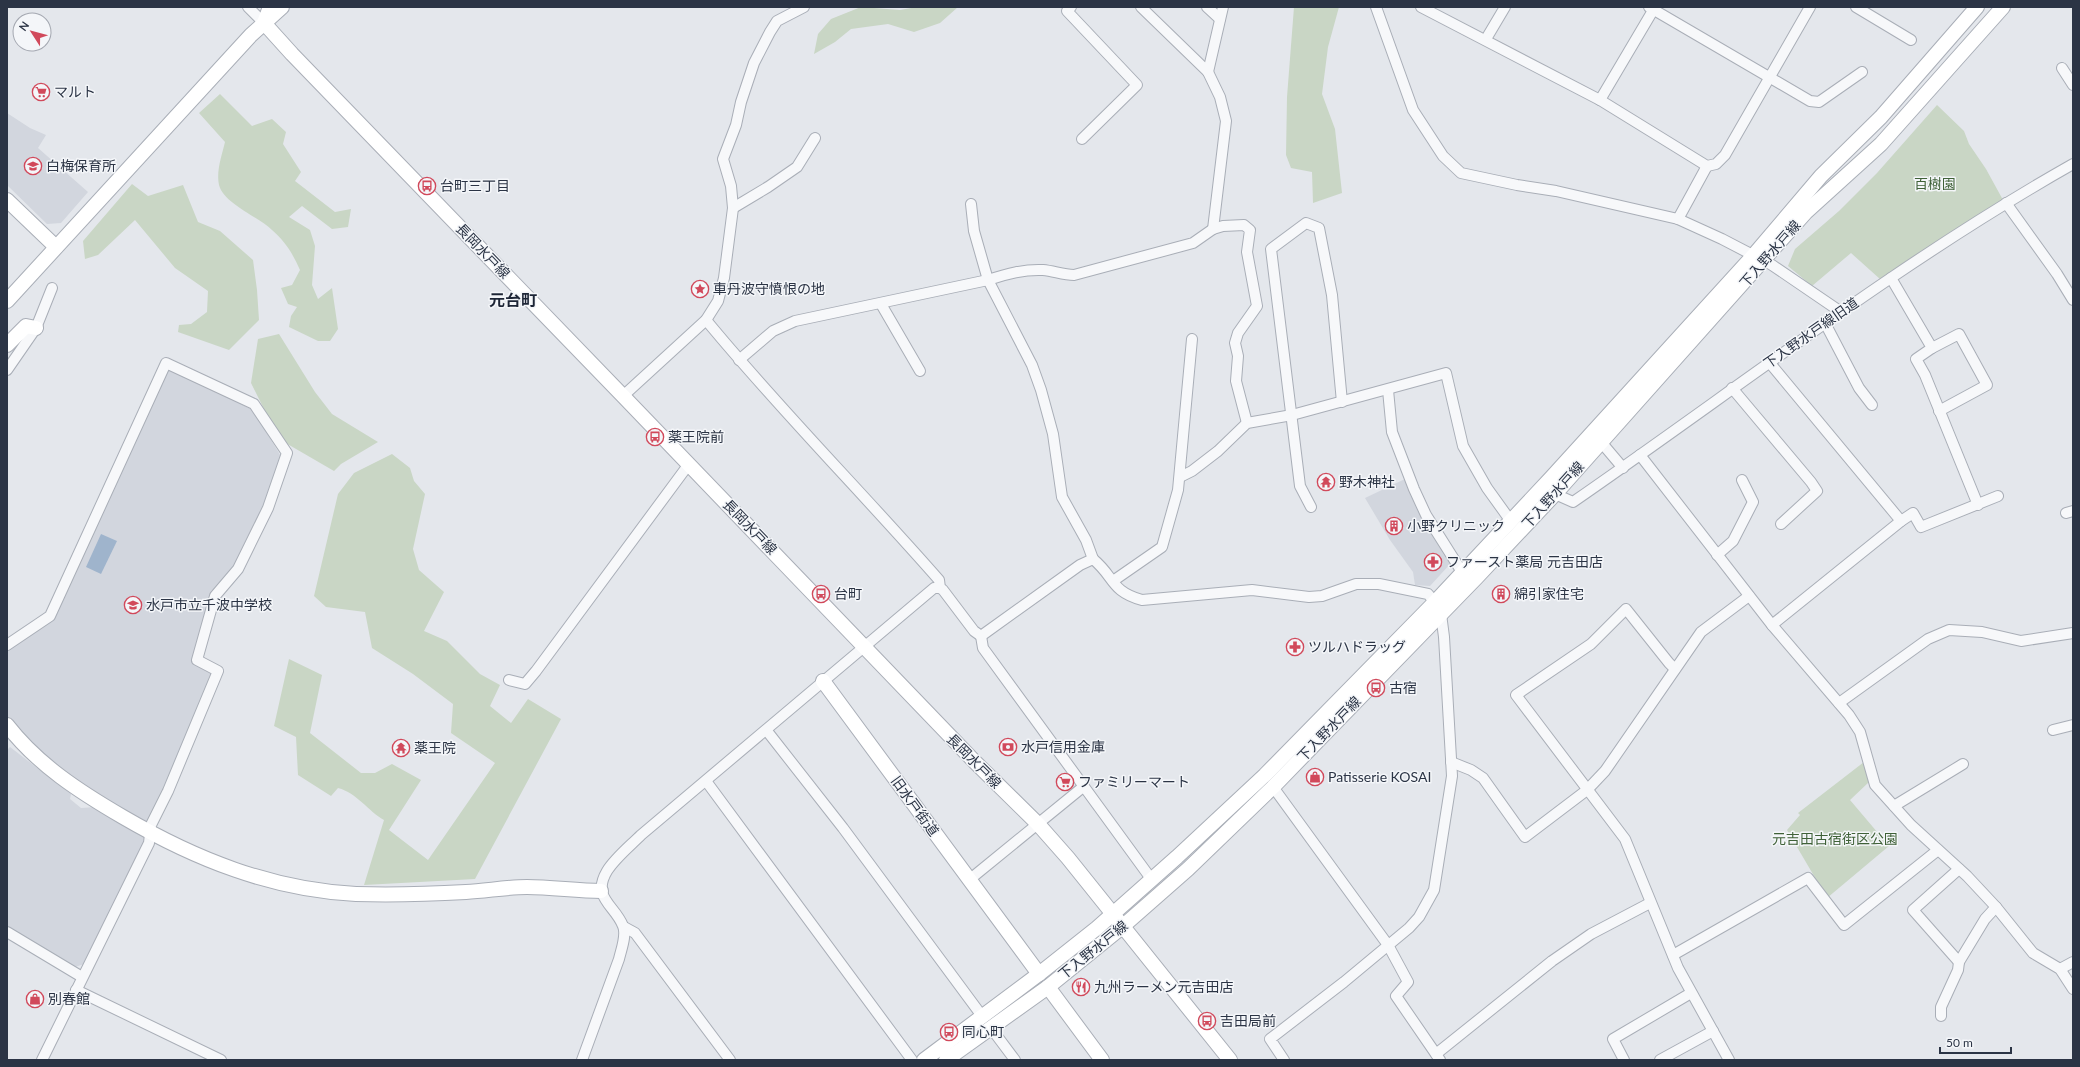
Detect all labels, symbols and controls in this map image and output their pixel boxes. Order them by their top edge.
north arrow [12,12,52,52]
text: N [16,19,31,33]
supermarket icon: マルト [31,82,51,102]
place label: マルト [54,83,96,100]
school or university icon: 白梅保育所 [23,156,43,176]
place label: 白梅保育所 [46,157,116,174]
park label: 百樹園 [1914,175,1956,192]
bus stop icon: 台町三丁目 [417,176,437,196]
place label: 台町三丁目 [440,177,510,194]
street label: 下入野水戸線 [1736,216,1804,291]
street label: 長岡水戸線 [453,220,514,282]
place icon: 車丹波守憤恨の地 [690,279,710,299]
place label: 車丹波守憤恨の地 [713,280,825,297]
district label: 元台町 [489,290,537,309]
street label: 下入野水戸線旧道 [1760,294,1861,372]
bus stop icon: 薬王院前 [645,427,665,447]
place label: 薬王院前 [668,428,724,445]
street label: 下入野水戸線 [1518,458,1587,532]
temple icon: 野木神社 [1316,472,1336,492]
place label: 野木神社 [1339,473,1395,490]
street label: 長岡水戸線 [720,496,781,558]
building icon: 小野クリニック [1384,516,1404,536]
place label: 小野クリニック [1407,517,1505,534]
pharmacy icon: ファースト薬局 元吉田店 [1423,552,1443,572]
place label: ファースト薬局 元吉田店 [1446,553,1603,570]
bus stop icon: 台町 [811,584,831,604]
building icon: 綿引家住宅 [1491,584,1511,604]
place label: 台町 [834,585,862,602]
place label: 綿引家住宅 [1514,585,1584,602]
school or university icon: 水戸市立千波中学校 [123,595,143,615]
place label: 水戸市立千波中学校 [146,596,272,613]
pharmacy icon: ツルハドラッグ [1285,637,1305,657]
place label: ツルハドラッグ [1308,638,1406,655]
bus stop icon: 古宿 [1366,678,1386,698]
place label: 古宿 [1389,679,1417,696]
street label: 下入野水戸線 [1293,693,1364,765]
street label: 長岡水戸線 [944,730,1005,791]
bank icon: 水戸信用金庫 [998,737,1018,757]
temple icon: 薬王院 [391,738,411,758]
place label: 水戸信用金庫 [1021,738,1105,755]
place label: 薬王院 [414,739,456,756]
shop icon: Patisserie KOSAI [1305,767,1325,787]
place label: Patisserie KOSAI [1328,768,1431,785]
street label: 旧水戸街道 [888,772,943,839]
supermarket icon: ファミリーマート [1055,772,1075,792]
place label: ファミリーマート [1078,773,1190,790]
park label: 元吉田古宿街区公園 [1772,830,1898,847]
street label: 下入野水戸線 [1055,917,1131,983]
restaurant icon: 九州ラーメン元吉田店 [1071,977,1091,997]
place label: 九州ラーメン元吉田店 [1094,978,1233,995]
shop icon: 別春館 [25,989,45,1009]
place label: 別春館 [48,990,90,1007]
bus stop icon: 吉田局前 [1197,1011,1217,1031]
place label: 吉田局前 [1220,1012,1276,1029]
bus stop icon: 同心町 [939,1022,959,1042]
place label: 同心町 [962,1023,1004,1040]
scale bar [1940,1029,2011,1055]
text: 50 m [1946,1035,1973,1050]

